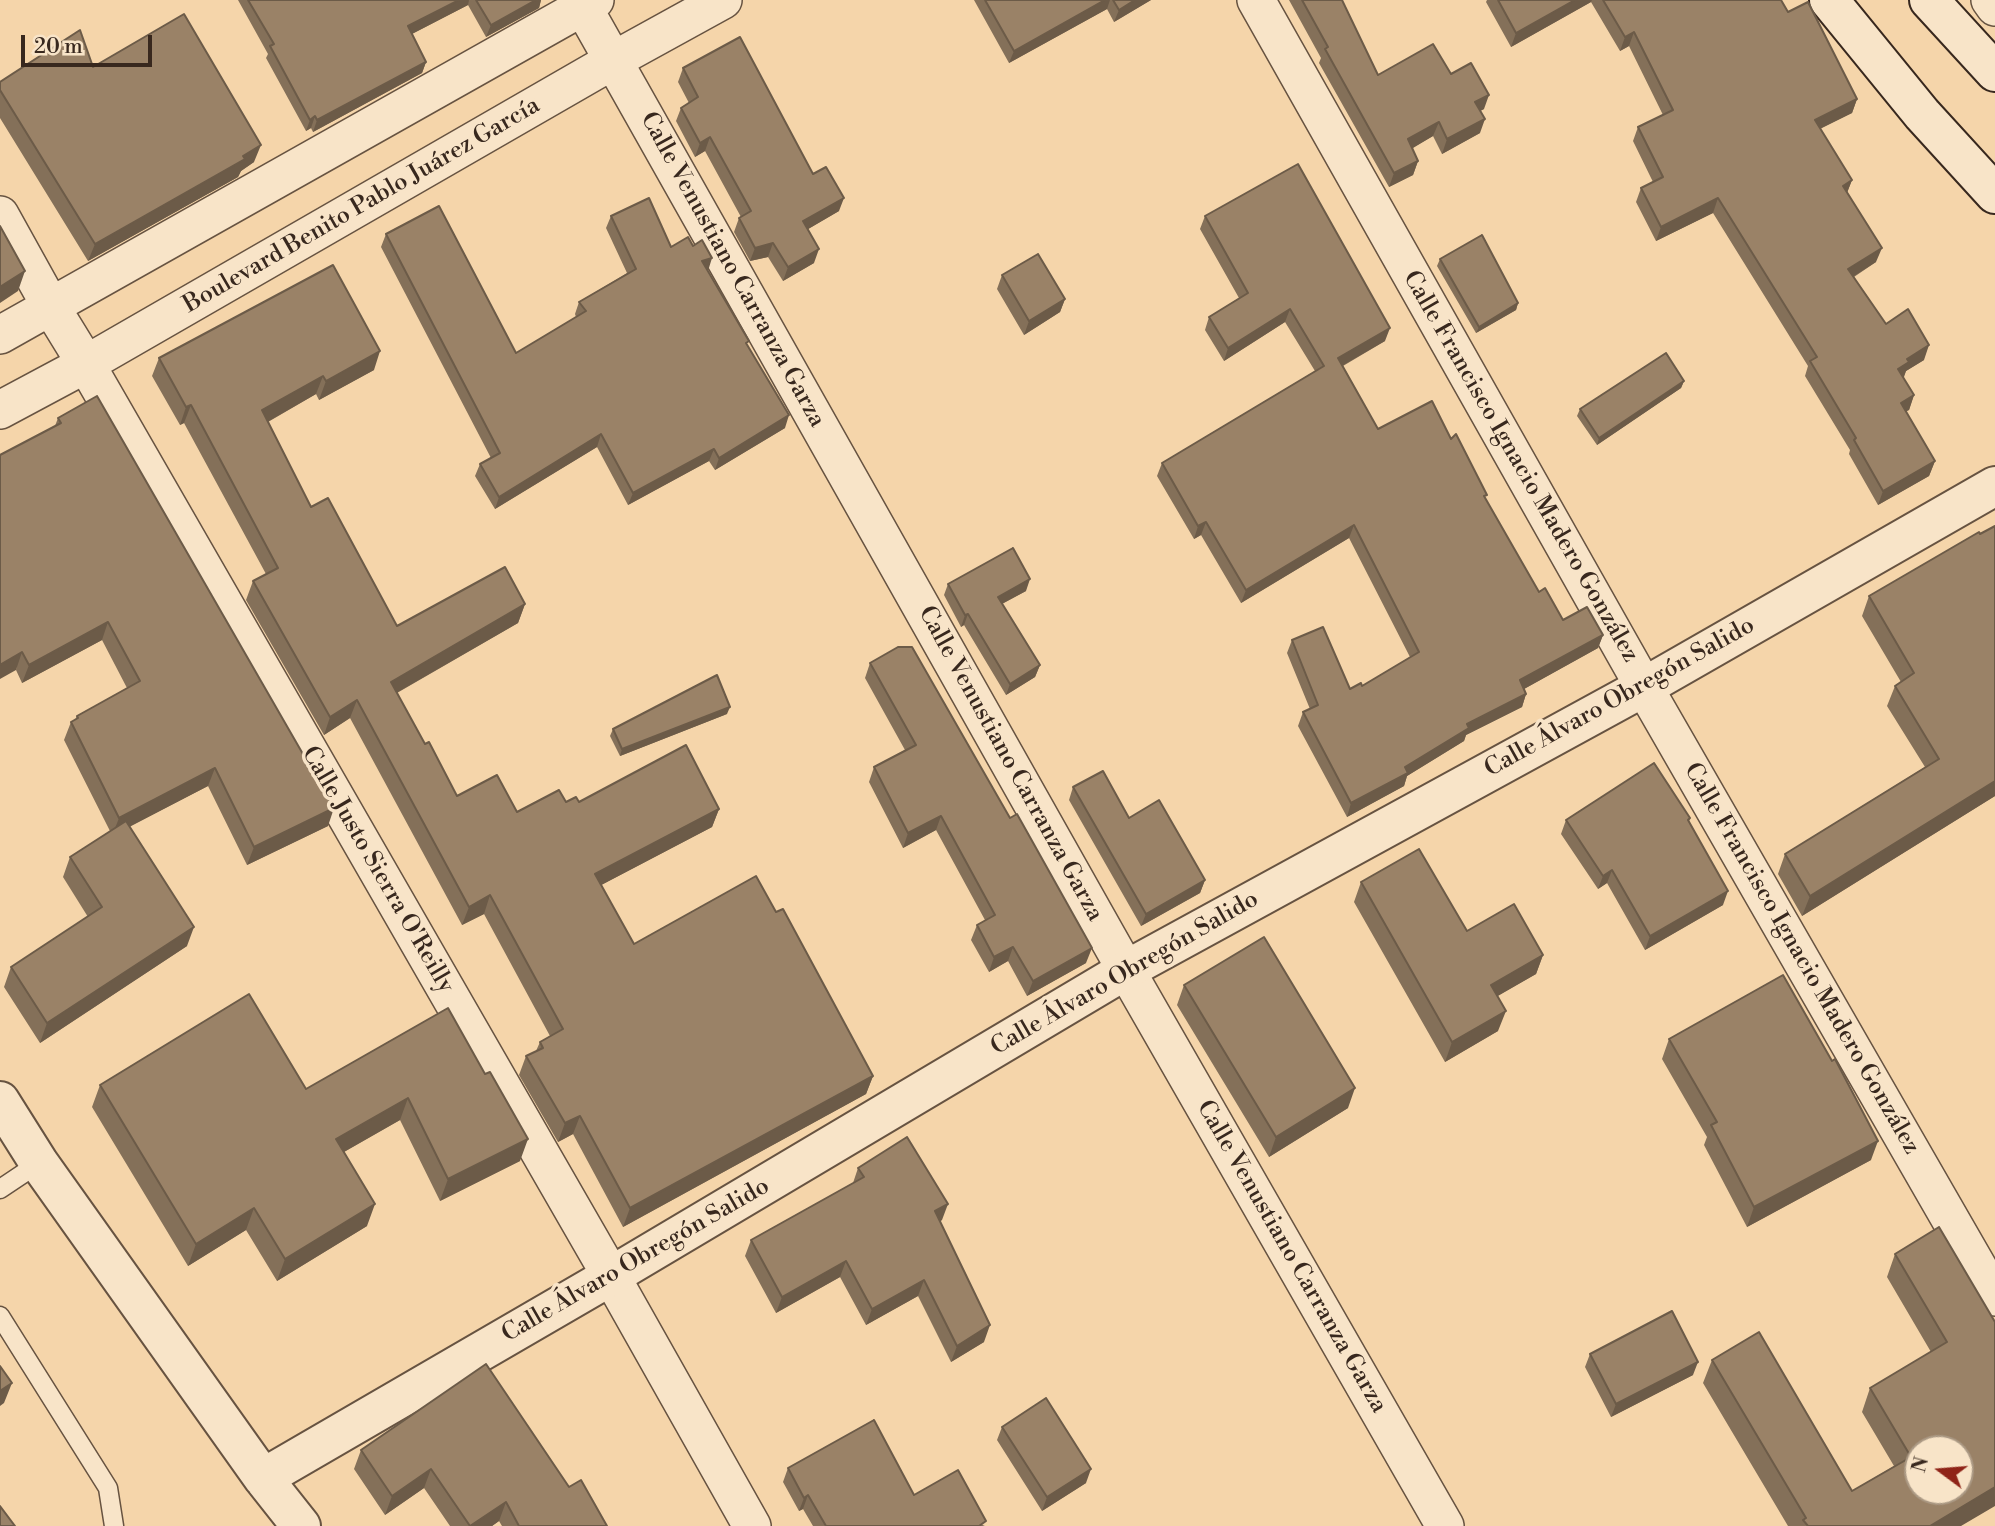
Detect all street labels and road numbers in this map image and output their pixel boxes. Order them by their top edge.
street label: Boulevard Benito Pablo Juárez García [179,92,545,320]
street label: Calle Venustiano Carranza Garza [633,107,831,433]
street label: Calle Francisco Ignacio Madero González [1396,266,1644,668]
street label: Calle Venustiano Carranza Garza [911,601,1109,927]
street label: Calle Álvaro Obregón Salido [1480,612,1760,784]
street label: Calle Justo Sierra O'Reilly [295,742,459,998]
street label: Calle Francisco Ignacio Madero González [1677,758,1925,1160]
street label: Calle Álvaro Obregón Salido [986,885,1264,1063]
street label: Calle Venustiano Carranza Garza [1190,1096,1392,1418]
street label: Calle Álvaro Obregón Salido [497,1172,775,1350]

